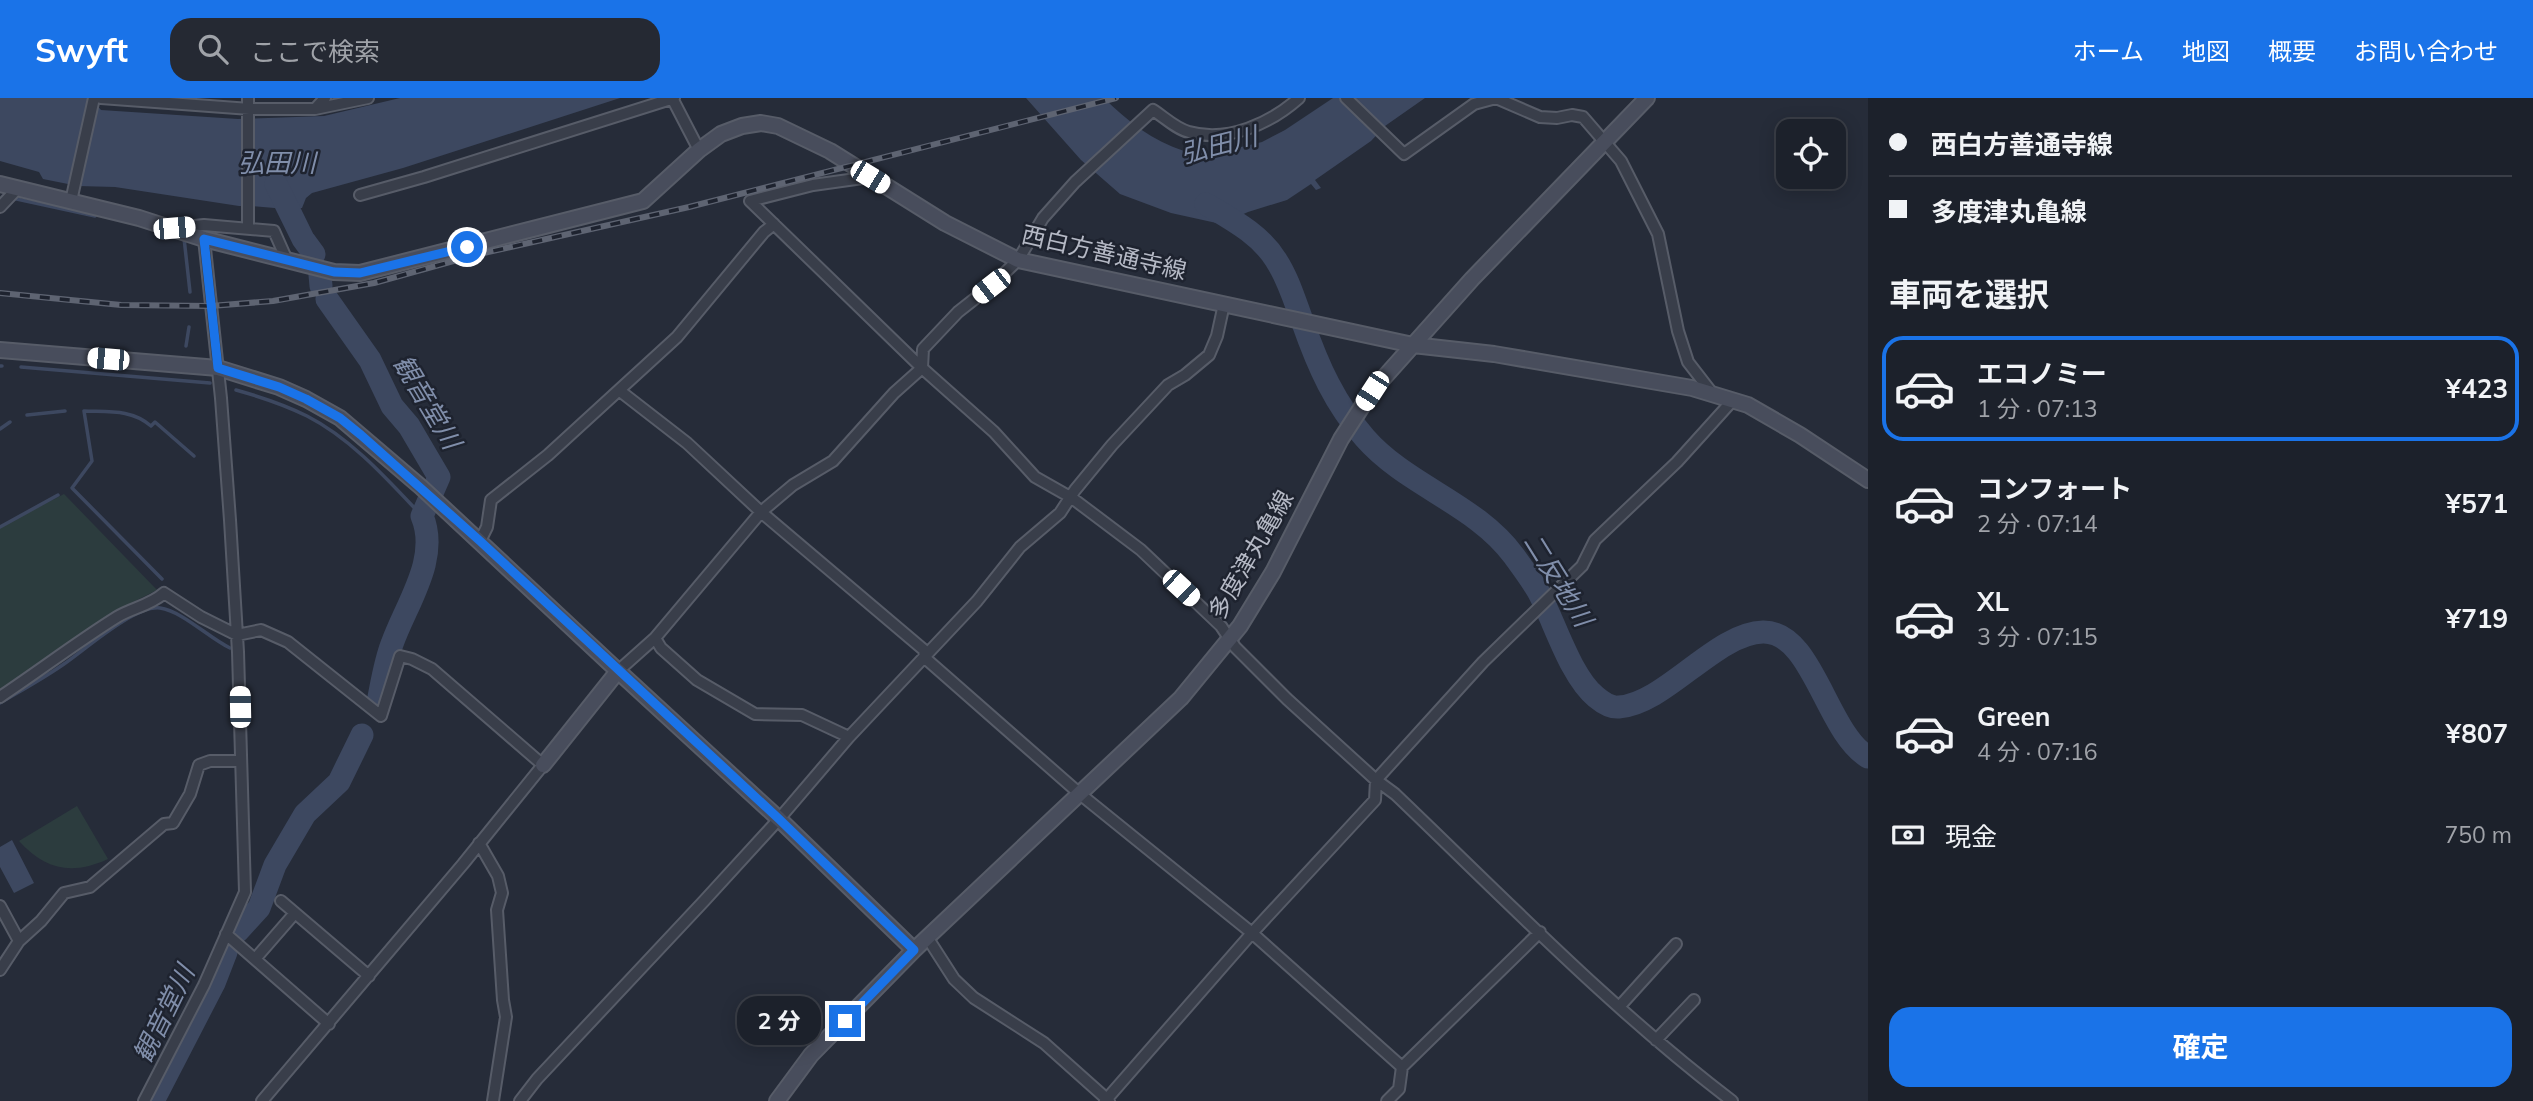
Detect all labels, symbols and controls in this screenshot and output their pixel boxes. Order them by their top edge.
search box [170,18,660,81]
text: Swyft [35,29,128,70]
icon: search [194,30,232,68]
text: ここで検索 [250,35,380,68]
text: ホーム [2073,36,2144,66]
text: 地図 [2182,36,2230,66]
text: 概要 [2268,36,2316,66]
text: お問い合わせ [2354,36,2498,66]
water label: 弘田川 [1177,118,1264,170]
map controls [1776,119,1846,189]
button: locate [1776,119,1846,189]
text: 西白方善通寺線 [1931,128,2113,161]
water label: 弘田川 [238,146,319,179]
car [847,157,894,197]
text: 多度津丸亀線 [1931,195,2087,228]
car [153,216,196,240]
street label: 西白方善通寺線 [1019,219,1189,286]
route start [451,231,483,263]
car [968,265,1015,307]
text: 車両を選択 [1889,274,2049,314]
car [87,347,130,371]
water label: 観音堂川 [386,349,470,457]
icon: car [1893,357,1956,420]
text: エコノミー [1977,357,2107,390]
car [1352,368,1393,414]
text: ¥423 [2446,372,2508,405]
text: 1 分 · 07:13 [1977,394,2098,423]
icon: car [1893,472,1956,535]
text: コンフォート [1977,472,2132,505]
street label: 多度津丸亀線 [1201,485,1299,624]
text: ¥571 [2446,487,2508,520]
text: 2 分 · 07:14 [1977,509,2098,538]
water label: 二反地川 [1517,527,1602,635]
car [1159,566,1204,610]
text: XL [1977,585,2009,618]
icon: car [1893,587,1956,650]
text: ¥719 [2446,602,2508,635]
text: 3 分 · 07:15 [1977,622,2098,651]
car [230,686,251,728]
text: Green [1977,700,2050,733]
icon: car [1893,702,1956,765]
text: ¥807 [2446,717,2508,750]
text: 4 分 · 07:16 [1977,737,2098,766]
icon: cash [1889,816,1927,854]
text: 現金 [1945,820,1997,853]
text: 750 m [2444,820,2512,849]
water label: 観音堂川 [126,957,202,1068]
callout: 2 分 [736,996,820,1046]
route end [829,1005,861,1037]
text: 2 分 [757,1006,801,1035]
button: 確定 [1889,1007,2512,1087]

